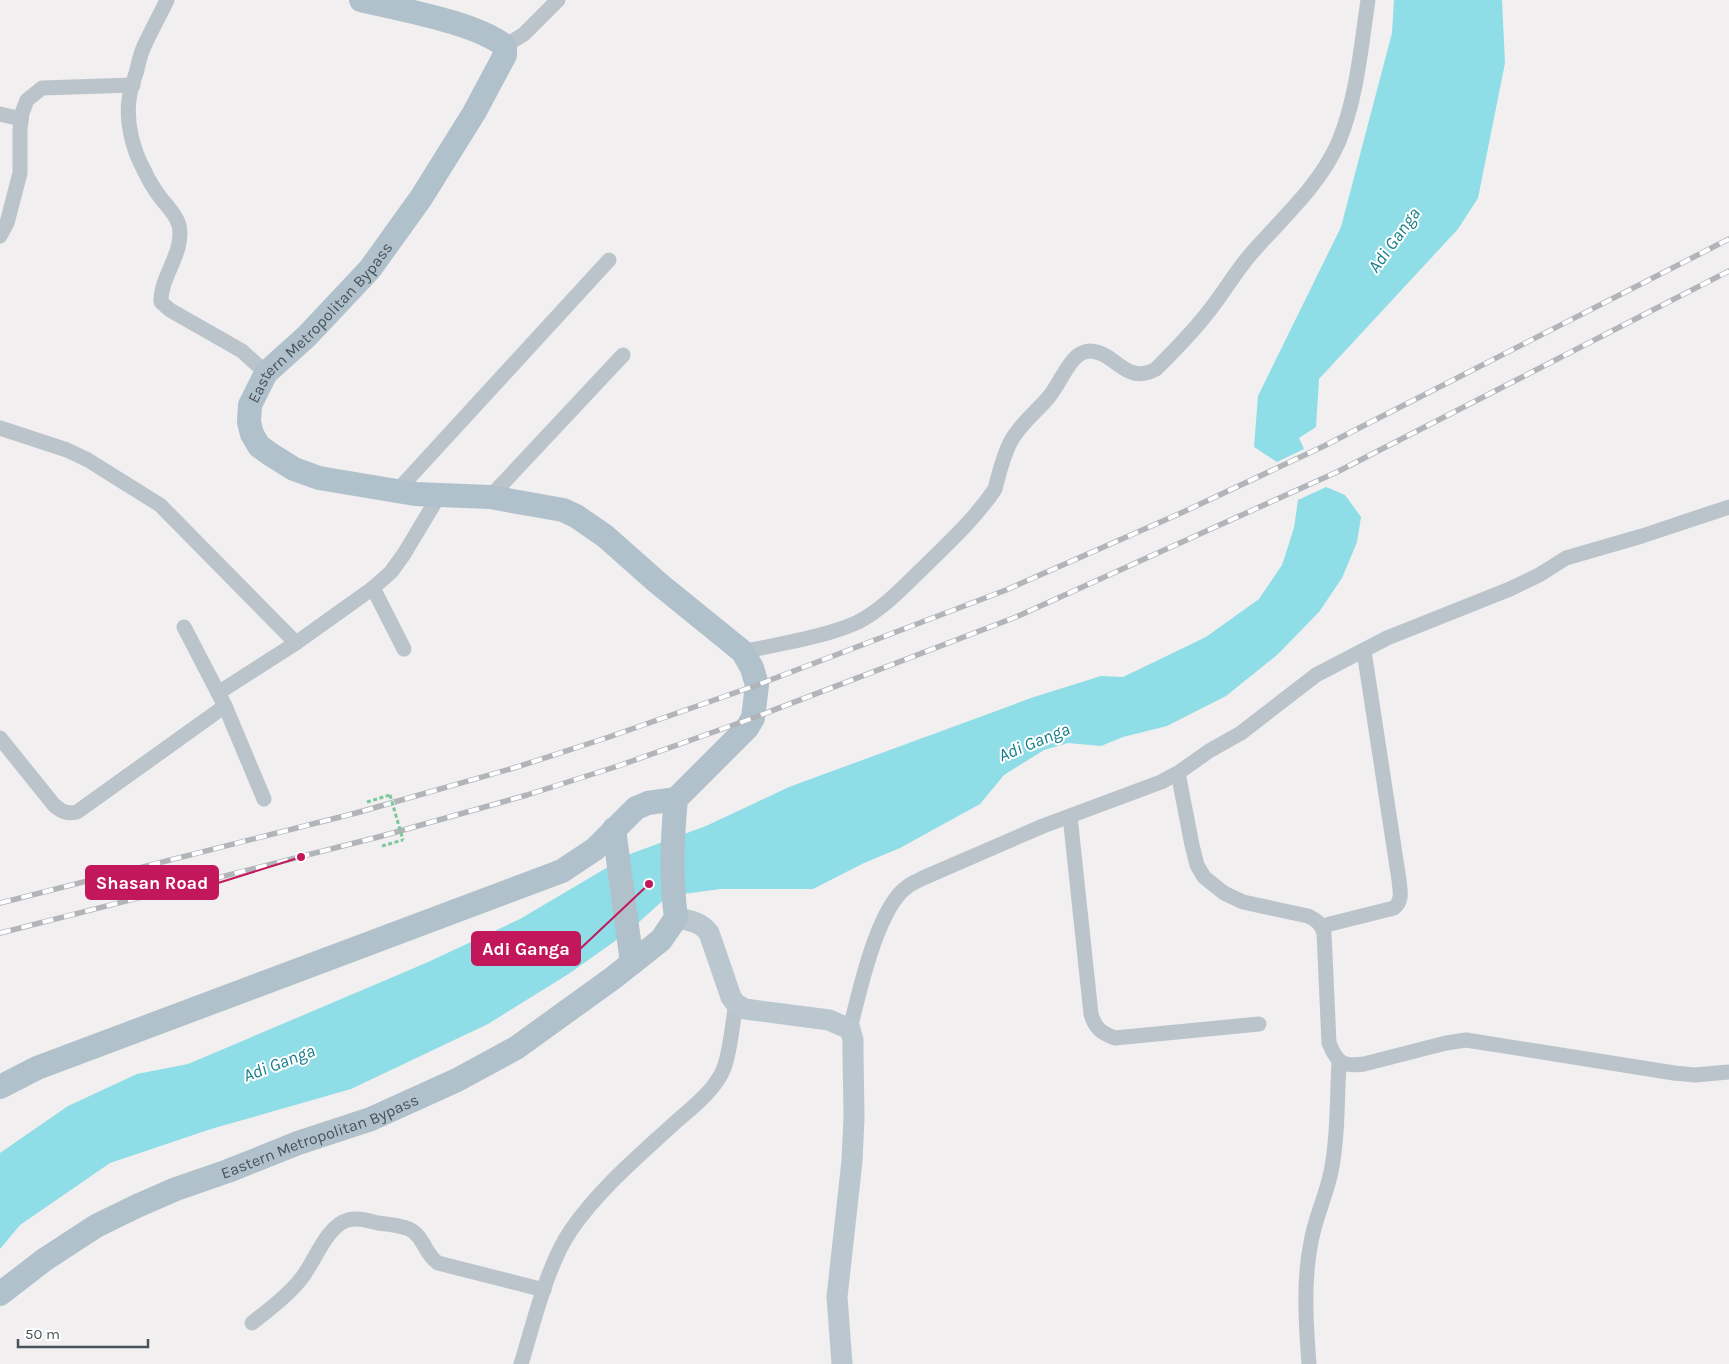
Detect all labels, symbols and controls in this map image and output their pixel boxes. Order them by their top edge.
water label: Adi Ganga [1363,203,1425,277]
street label: Eastern Metropolitan Bypass [244,238,396,406]
water label: Adi Ganga [995,718,1073,766]
callout: Shasan Road [86,866,218,899]
text: Shasan Road [96,872,208,894]
callout: Adi Ganga [472,932,580,965]
text: Adi Ganga [482,938,570,960]
water label: Adi Ganga [240,1039,318,1087]
street label: Eastern Metropolitan Bypass [218,1090,422,1183]
scale bar [18,1316,148,1348]
text: 50 m [25,1325,60,1343]

